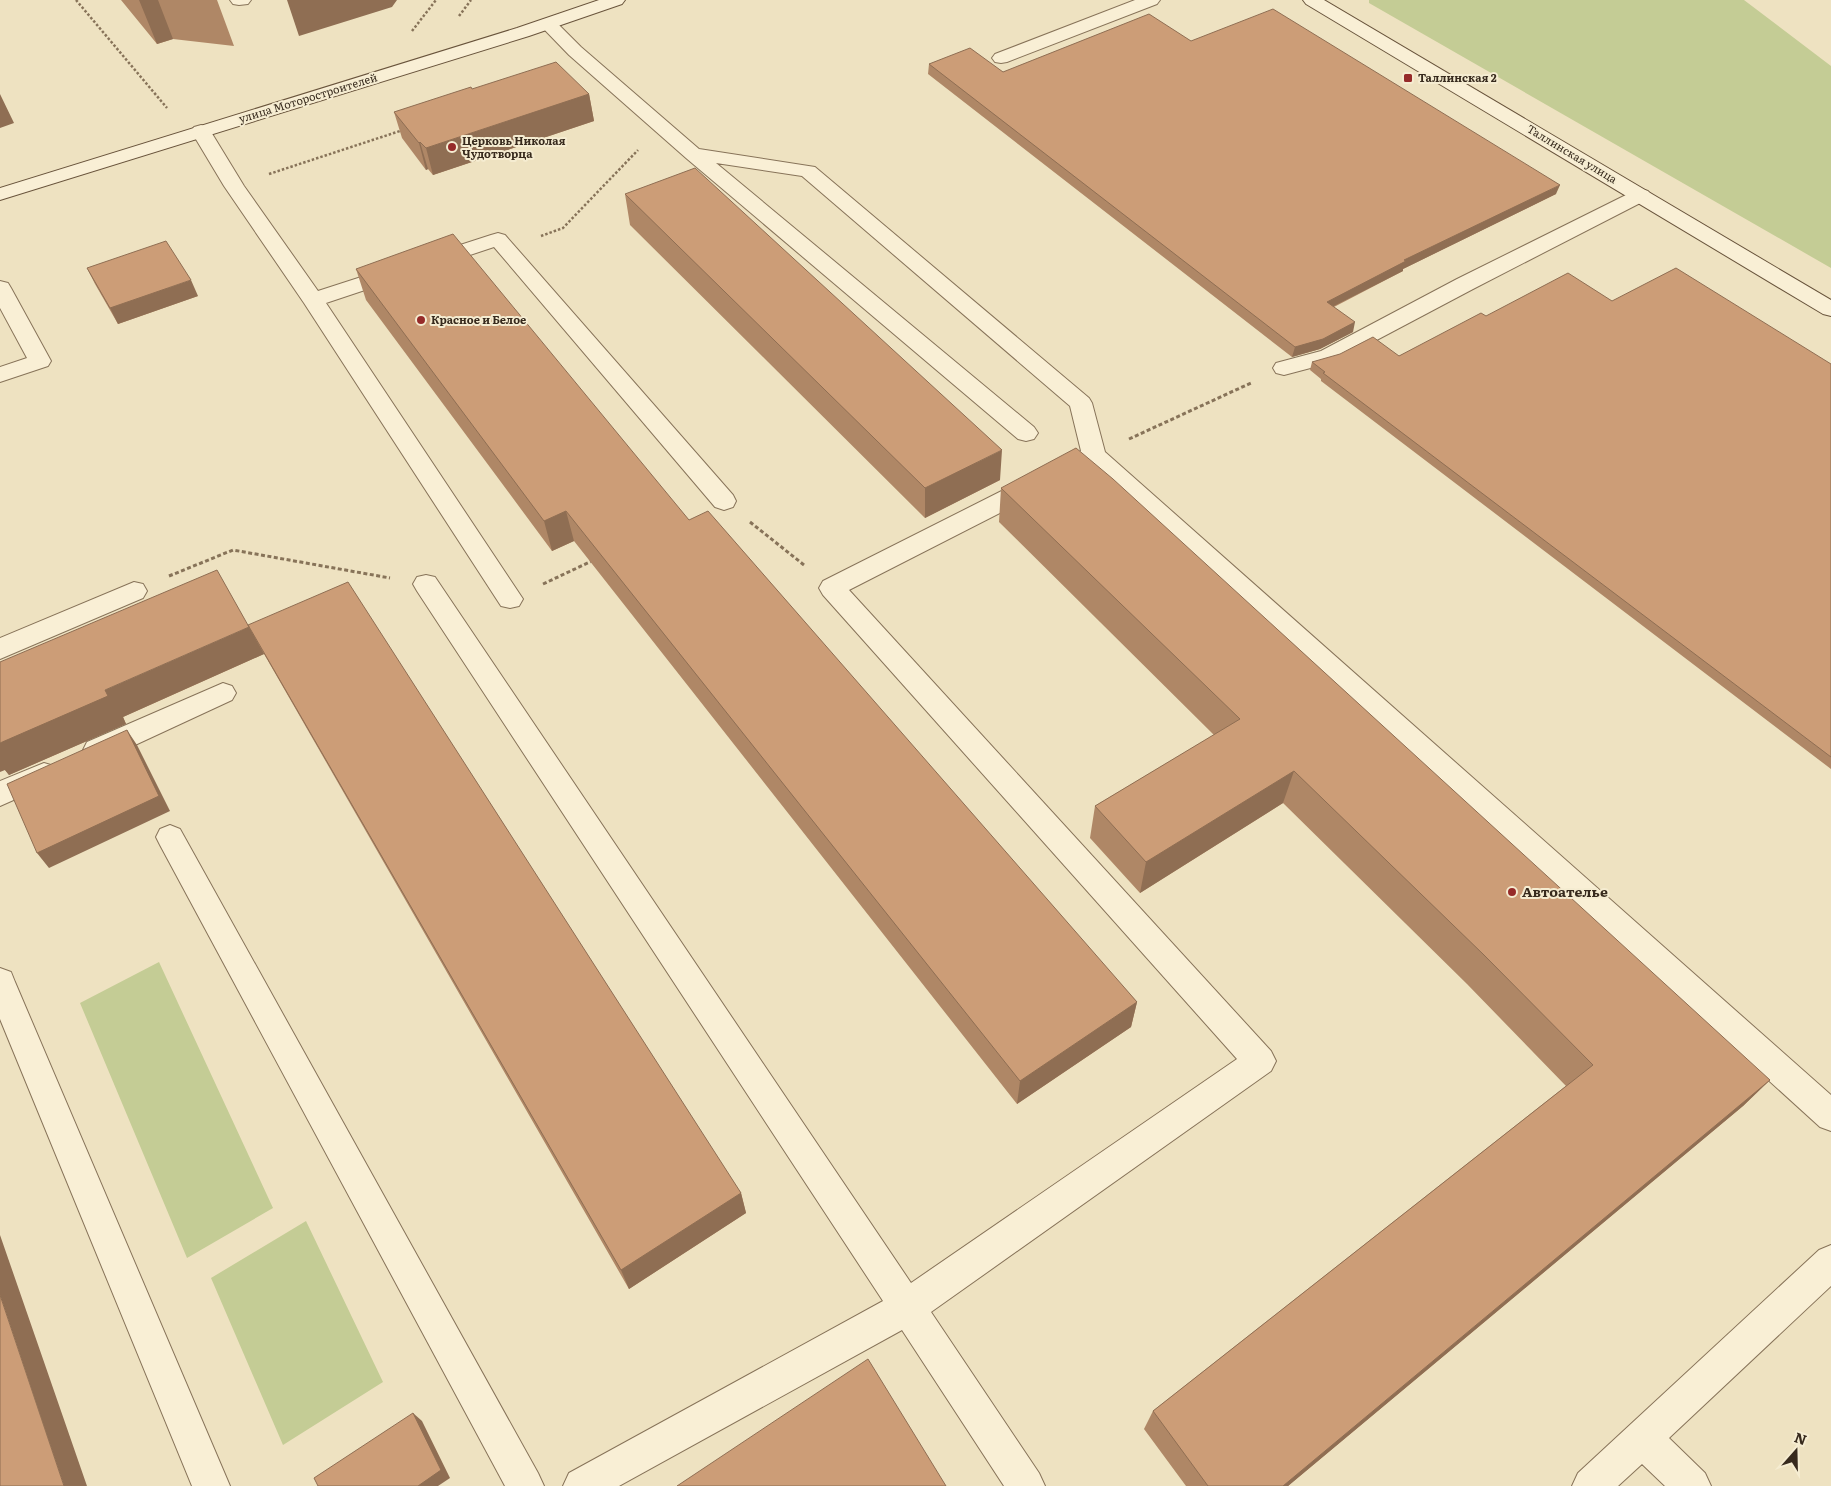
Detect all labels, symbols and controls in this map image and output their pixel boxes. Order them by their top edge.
street label: улица Моторостроителей [236,68,379,126]
place label: Таллинская 2 [1418,69,1497,85]
marker: Таллинская 2 [1402,72,1414,84]
street label: Таллинская улица [1524,120,1621,186]
place label: Церковь Николая Чудотворца [462,132,566,161]
marker: Церковь Николая Чудотворца [446,141,458,153]
place label: Красное и Белое [431,311,526,327]
marker: Красное и Белое [415,314,427,326]
place label: Автоателье [1522,881,1608,901]
marker: Автоателье [1506,886,1518,898]
north arrow [1771,1426,1821,1476]
text: N [1792,1426,1810,1449]

